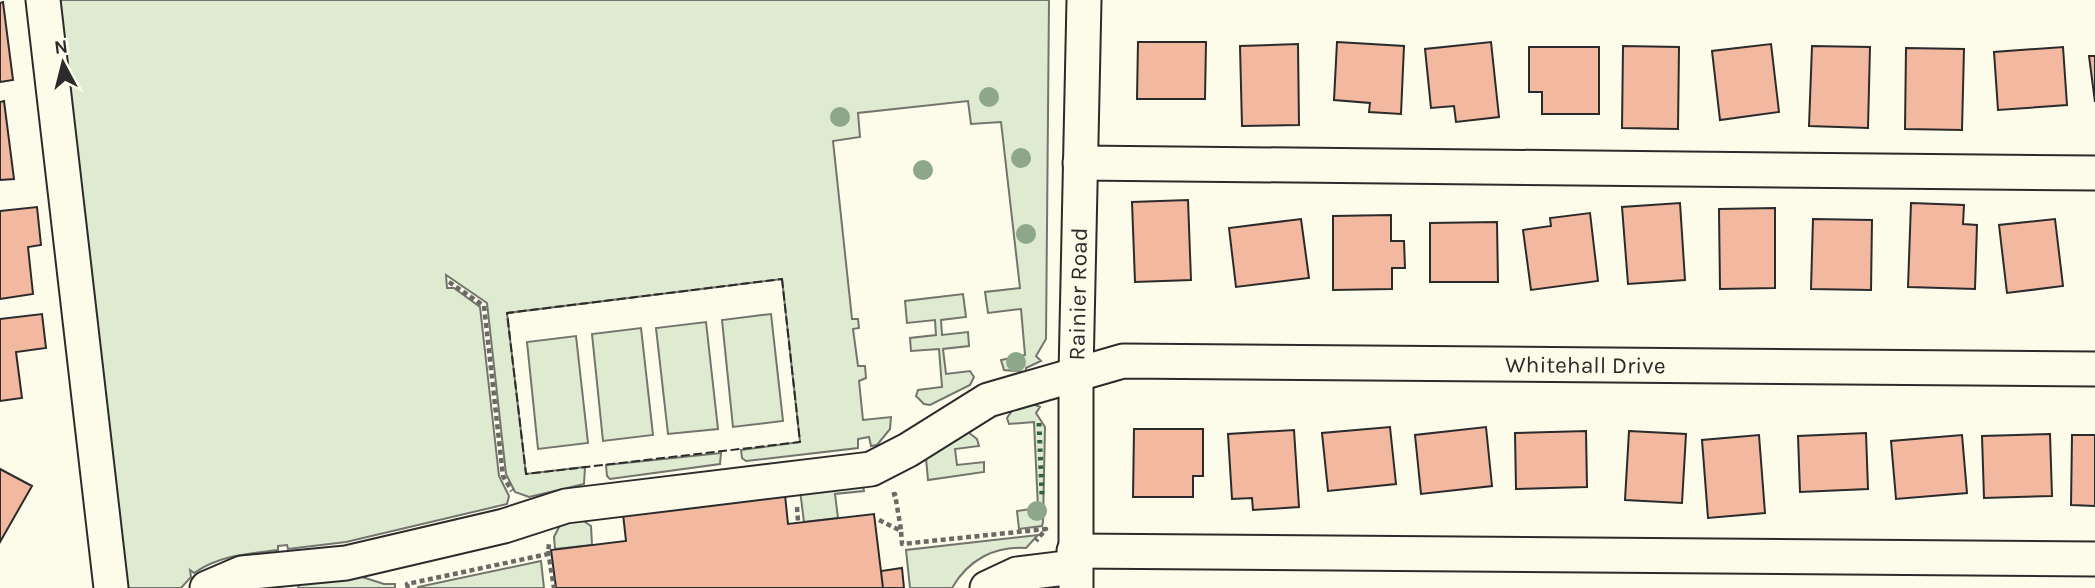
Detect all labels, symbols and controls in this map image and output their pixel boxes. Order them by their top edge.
north arrow [28,28,98,98]
text: N [53,35,69,59]
street label: Rainier Road [1063,227,1093,361]
street label: Whitehall Drive [1505,351,1666,379]

